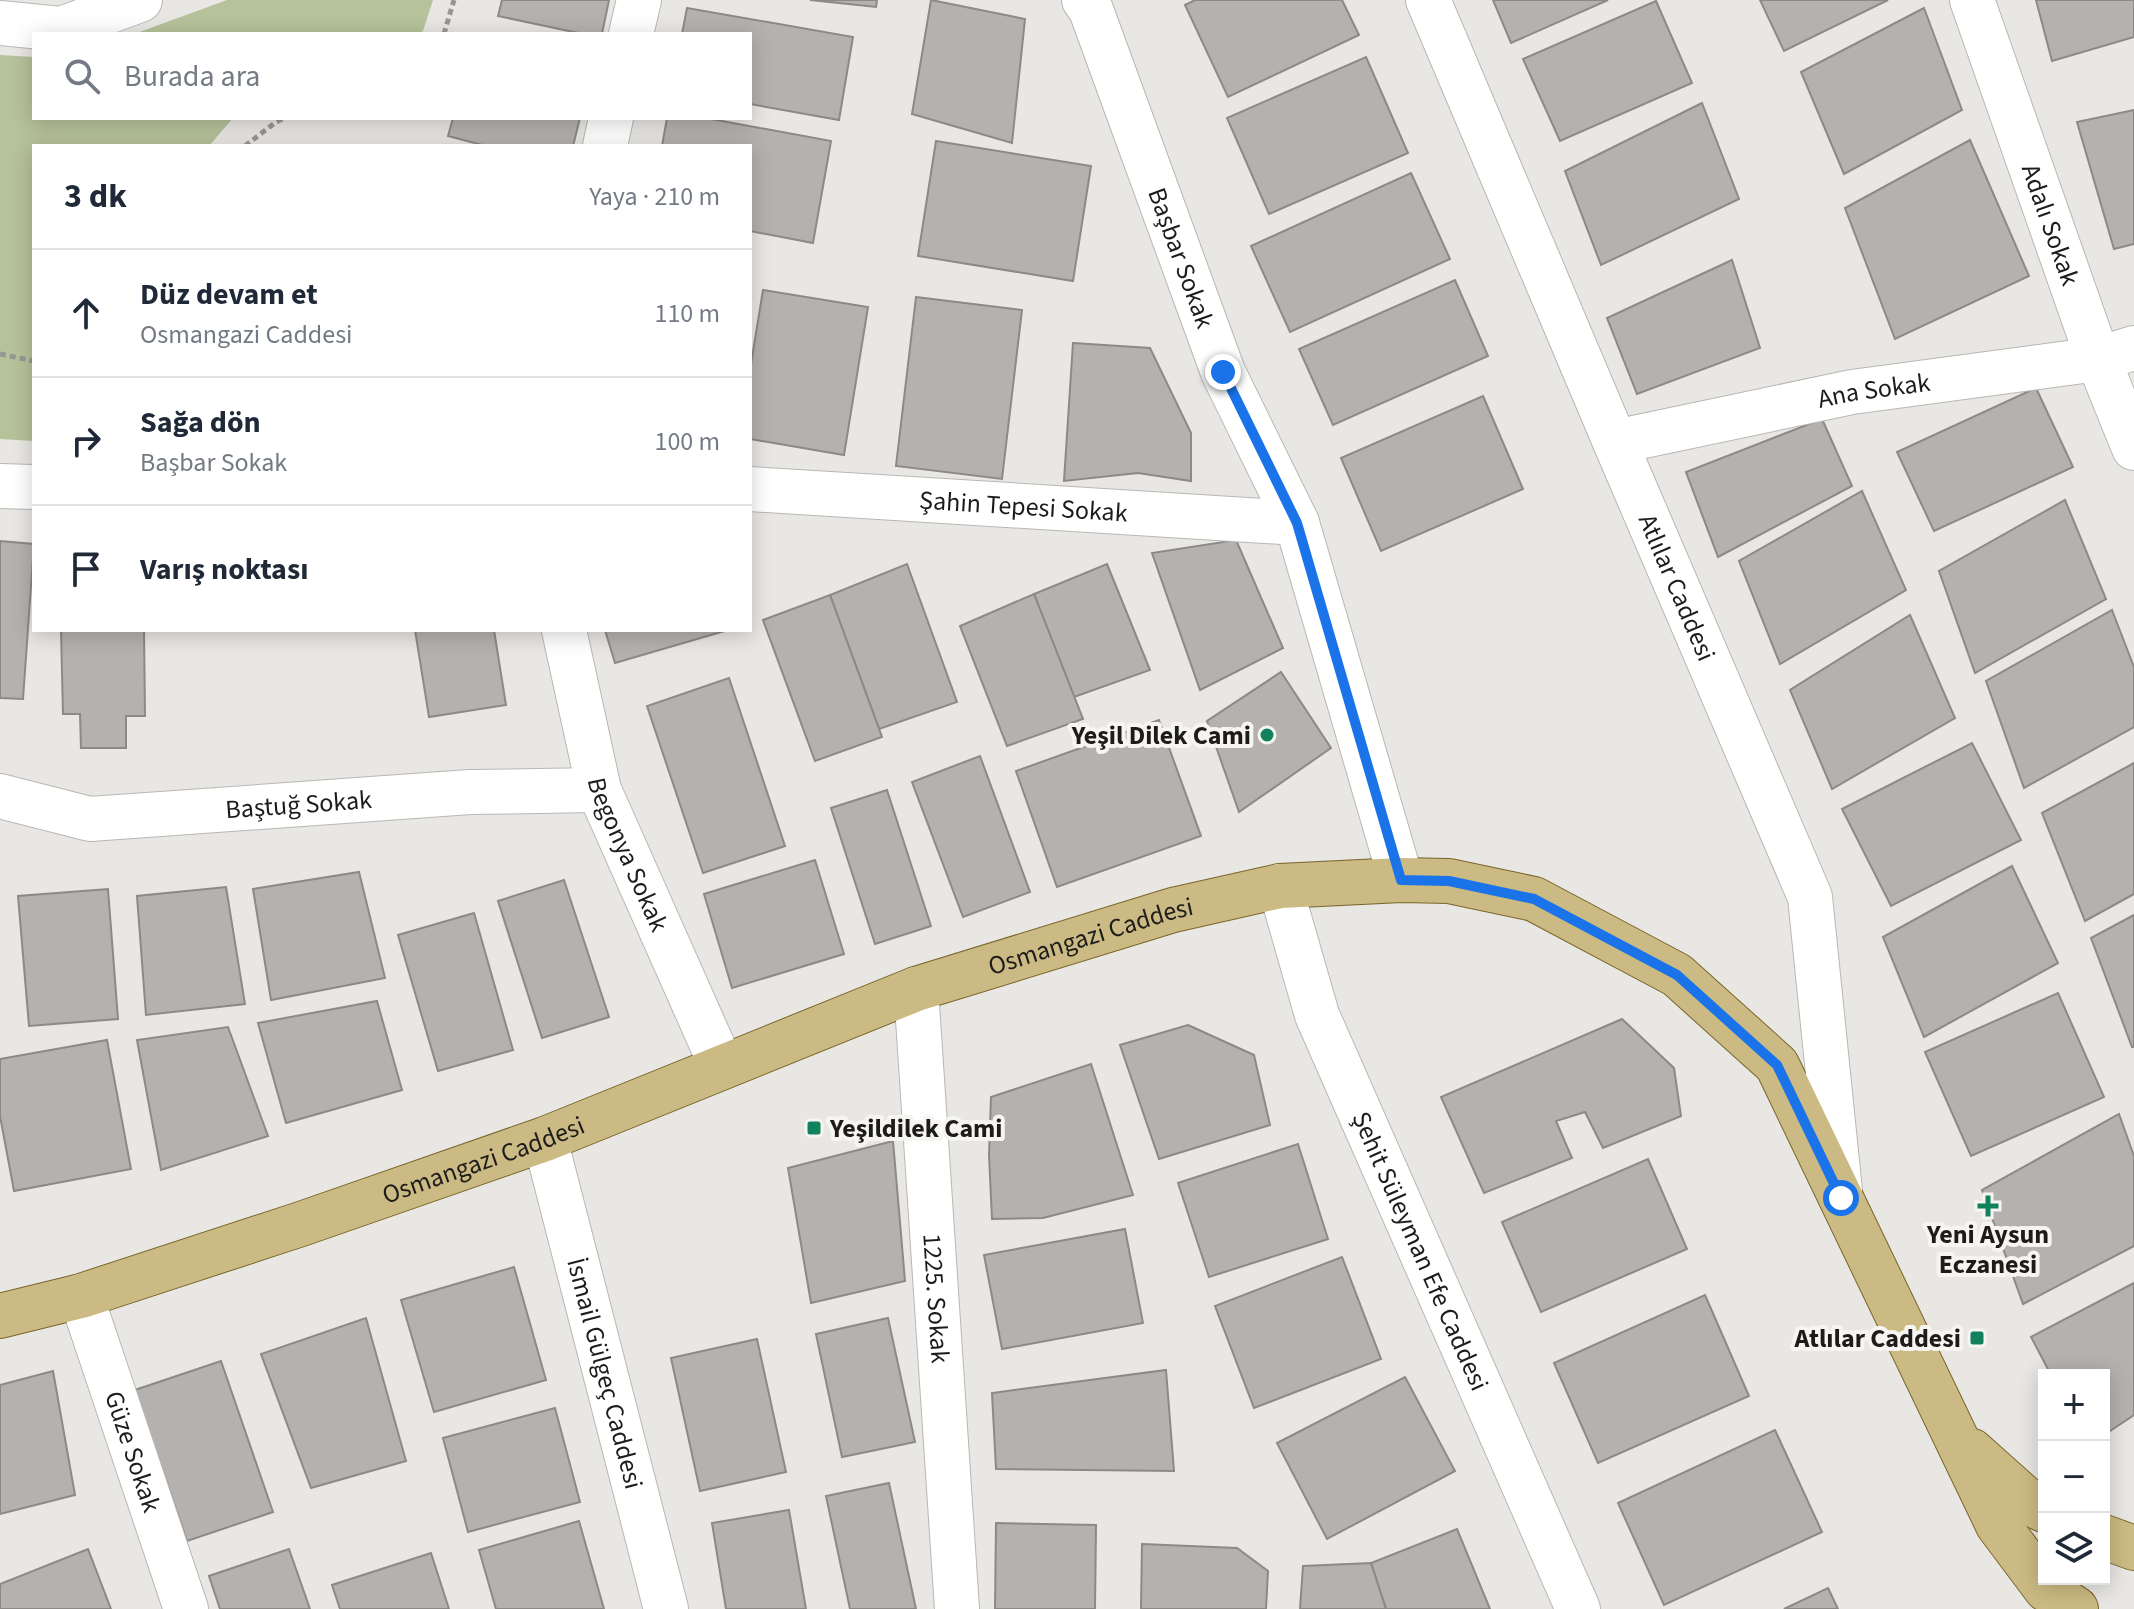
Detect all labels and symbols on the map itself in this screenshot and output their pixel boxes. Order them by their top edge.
street label: Adalı Sokak [2012,159,2089,291]
street label: Başbar Sokak [1139,182,1224,333]
route end [1205,354,1241,390]
street label: Ana Sokak [1814,363,1932,417]
street label: Şahin Tepesi Sokak [918,481,1129,531]
street label: Atlılar Caddesi [1629,508,1725,667]
place label: Yeşil Dilek Cami [1071,717,1251,754]
marker: Yeşil Dilek Cami [1258,726,1276,744]
street label: Begonya Sokak [578,774,678,937]
street label: Baştuğ Sokak [224,781,373,828]
street label: Osmangazi Caddesi [983,888,1197,984]
street label: Osmangazi Caddesi [377,1106,590,1213]
street label: Şehit Süleyman Efe Caddesi [1343,1106,1498,1397]
place label: Yeşildilek Cami [829,1110,1003,1147]
marker: Yeşildilek Cami [805,1119,823,1137]
route start [1823,1180,1859,1216]
marker: Yeni Aysun Eczanesi [1979,1197,1997,1215]
place label: Yeni Aysun Eczanesi [1926,1216,2049,1283]
street label: 1225. Sokak [914,1232,959,1365]
street label: İsmail Gülgeç Caddesi [558,1254,653,1493]
place label: Atlılar Caddesi [1794,1320,1961,1357]
marker: Atlılar Caddesi [1968,1329,1986,1347]
street label: Güze Sokak [96,1386,171,1517]

